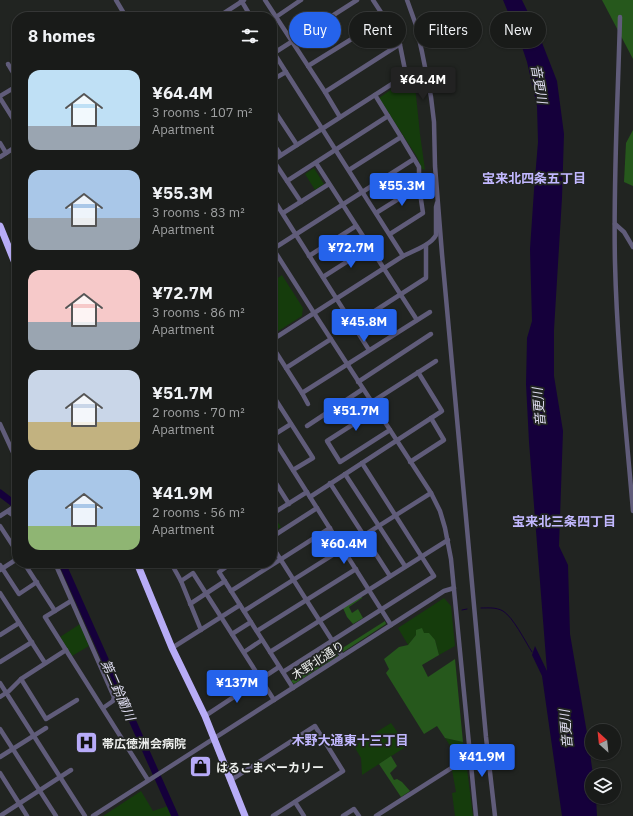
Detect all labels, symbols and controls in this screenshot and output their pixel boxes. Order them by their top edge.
chip: Buy [289,12,341,48]
chip: Rent [349,12,406,48]
chip: Filters [414,12,482,48]
chip: New [490,12,546,48]
text: 8 homes [28,25,95,47]
icon: filters [239,25,261,47]
water label: 音更川 [527,63,551,107]
pin: ¥64.4M [390,67,456,101]
text: ¥64.4M [400,71,446,88]
text: ¥64.4M [152,82,213,104]
icon: home [60,86,108,134]
text: 3 rooms · 107 m² [152,104,253,121]
text: Apartment [152,121,215,138]
district label: 宝来北四条五丁目 [482,170,586,187]
pin: ¥55.3M [369,173,435,207]
text: ¥55.3M [379,177,425,194]
text: ¥55.3M [152,182,213,204]
icon: home [60,186,108,234]
text: 3 rooms · 83 m² [152,204,245,221]
text: Apartment [152,221,215,238]
pin: ¥72.7M [318,235,384,269]
text: ¥72.7M [328,239,374,256]
text: ¥72.7M [152,282,213,304]
icon: home [60,286,108,334]
text: 3 rooms · 86 m² [152,304,245,321]
pin: ¥45.8M [331,309,397,343]
text: ¥45.8M [341,313,387,330]
text: Apartment [152,321,215,338]
text: ¥51.7M [152,382,213,404]
water label: 音更川 [529,385,549,427]
icon: home [60,386,108,434]
pin: ¥51.7M [323,398,389,432]
text: ¥51.7M [333,402,379,419]
text: 2 rooms · 70 m² [152,404,245,421]
text: Apartment [152,421,215,438]
text: ¥41.9M [152,482,213,504]
icon: home [60,486,108,534]
text: 2 rooms · 56 m² [152,504,245,521]
district label: 宝来北三条四丁目 [512,513,616,530]
text: Apartment [152,521,215,538]
pin: ¥60.4M [311,531,377,565]
text: ¥60.4M [321,535,367,552]
street label: 木野北通り [289,637,347,683]
water label: 第二鈴蘭川 [97,657,140,725]
pin: ¥137M [209,670,265,704]
text: ¥137M [216,674,258,691]
water label: 音更川 [556,707,576,749]
north arrow [585,724,621,760]
map controls [585,724,621,804]
hospital icon: 帯広徳洲会病院 [74,730,100,756]
district label: 木野大通東十三丁目 [291,732,409,749]
place label: 帯広徳洲会病院 [102,736,186,751]
pin: ¥41.9M [449,744,515,778]
text: ¥41.9M [459,748,505,765]
shop icon: はるこまベーカリー [187,754,213,780]
place label: はるこまベーカリー [216,760,324,775]
button: layers [585,768,621,804]

